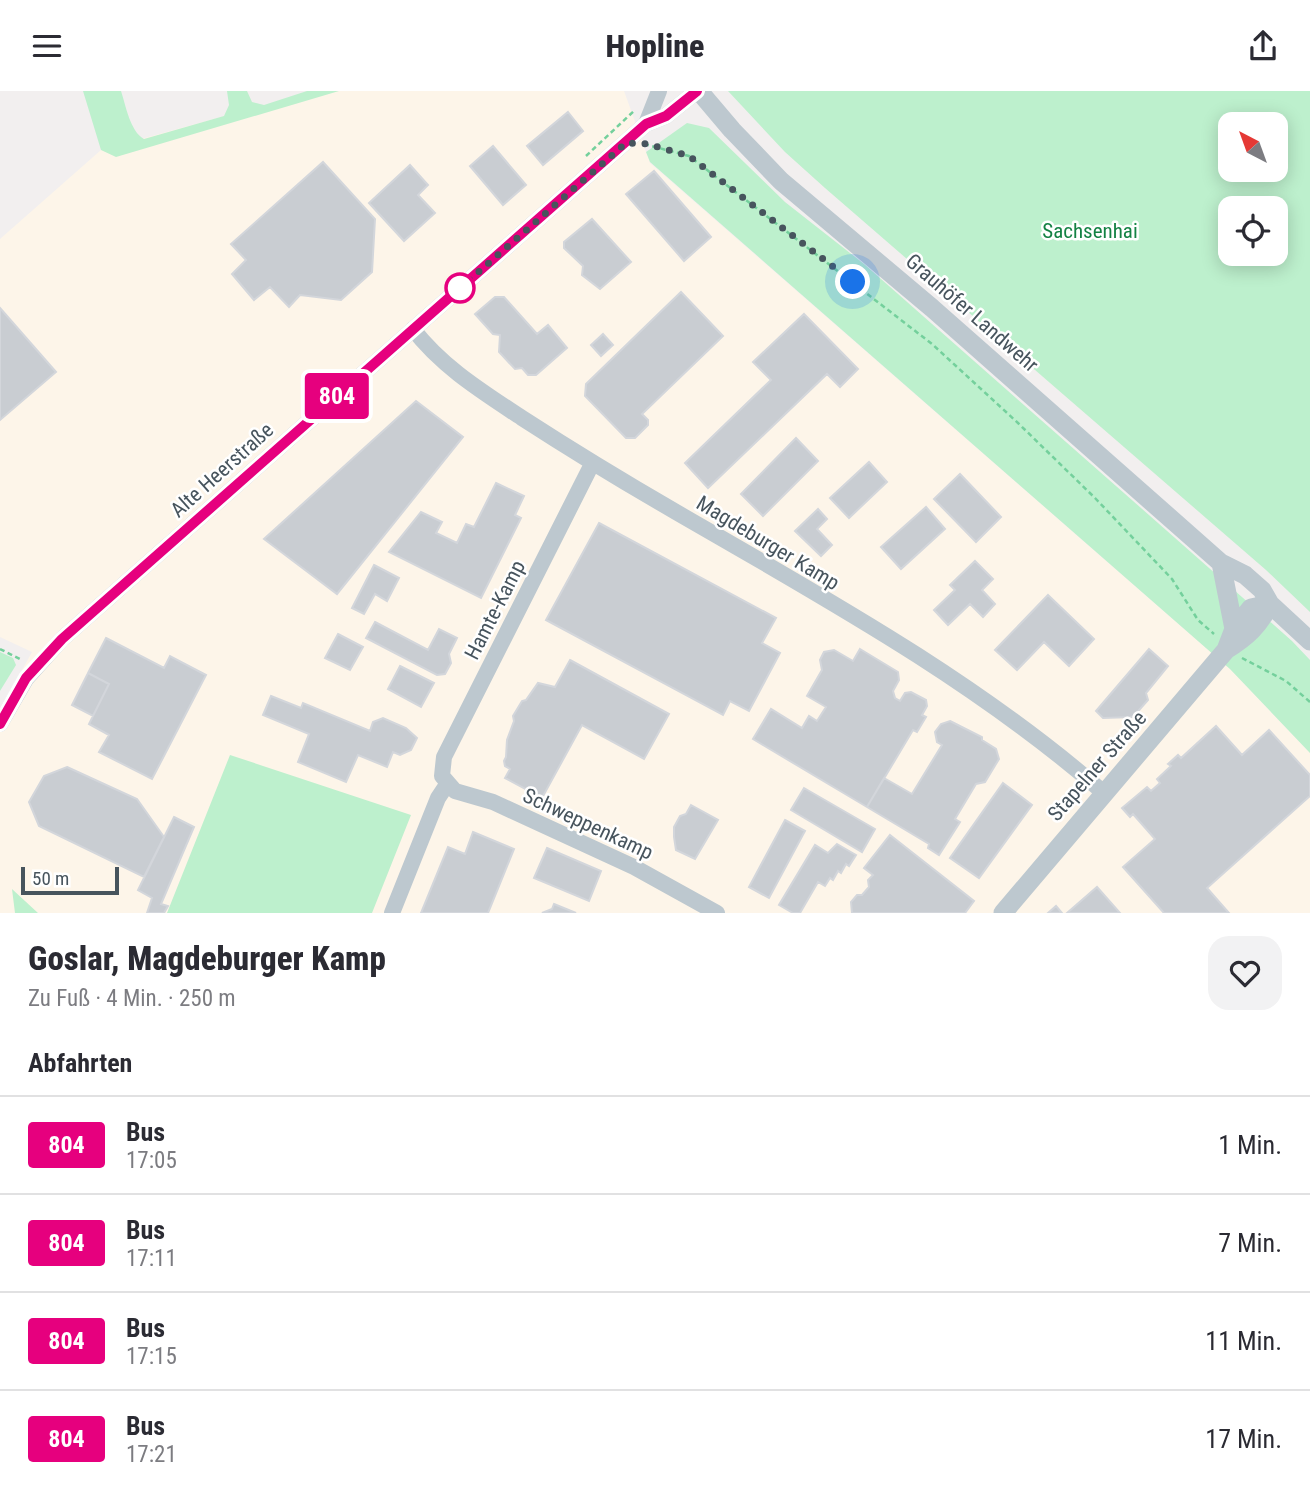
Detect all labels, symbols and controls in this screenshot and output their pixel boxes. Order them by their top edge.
icon: menu [28,27,66,65]
text: Hopline [606,27,704,65]
icon: share [1244,27,1282,65]
north arrow [1218,112,1288,182]
map controls [1218,112,1288,266]
button: locate [1218,196,1288,266]
park label: Sachsenhai [1042,219,1138,243]
street label: Grauhöfer Landwehr [901,249,1043,377]
your location [835,264,870,299]
unlabelled marker [445,273,475,303]
line badge: 804 [297,373,377,419]
text: 804 [319,382,355,410]
street label: Alte Heerstraße [166,418,278,522]
street label: Magdeburger Kamp [692,491,844,595]
street label: Hamte-Kamp [460,557,530,663]
street label: Stapelner Straße [1043,706,1151,826]
street label: Schweppenkamp [519,783,657,865]
scale bar [21,864,119,896]
text: 50 m [32,867,69,890]
button: heart [1208,936,1282,1010]
text: Goslar, Magdeburger Kamp [28,939,386,978]
text: Zu Fuß · 4 Min. · 250 m [28,985,236,1012]
text: Abfahrten [28,1048,132,1078]
text: Bus [126,1117,165,1147]
text: 1 Min. [1218,1130,1282,1160]
text: 804 [48,1131,85,1159]
text: 17:05 [126,1147,177,1174]
text: Bus [126,1215,165,1245]
text: 7 Min. [1218,1228,1282,1258]
text: 804 [48,1229,85,1257]
text: 17:11 [126,1245,177,1272]
text: Bus [126,1313,165,1343]
text: 11 Min. [1205,1326,1282,1356]
text: 804 [48,1327,85,1355]
text: 17:15 [126,1343,177,1370]
text: Bus [126,1411,165,1441]
text: 17 Min. [1205,1424,1282,1454]
text: 804 [48,1425,85,1453]
text: 17:21 [126,1441,177,1468]

